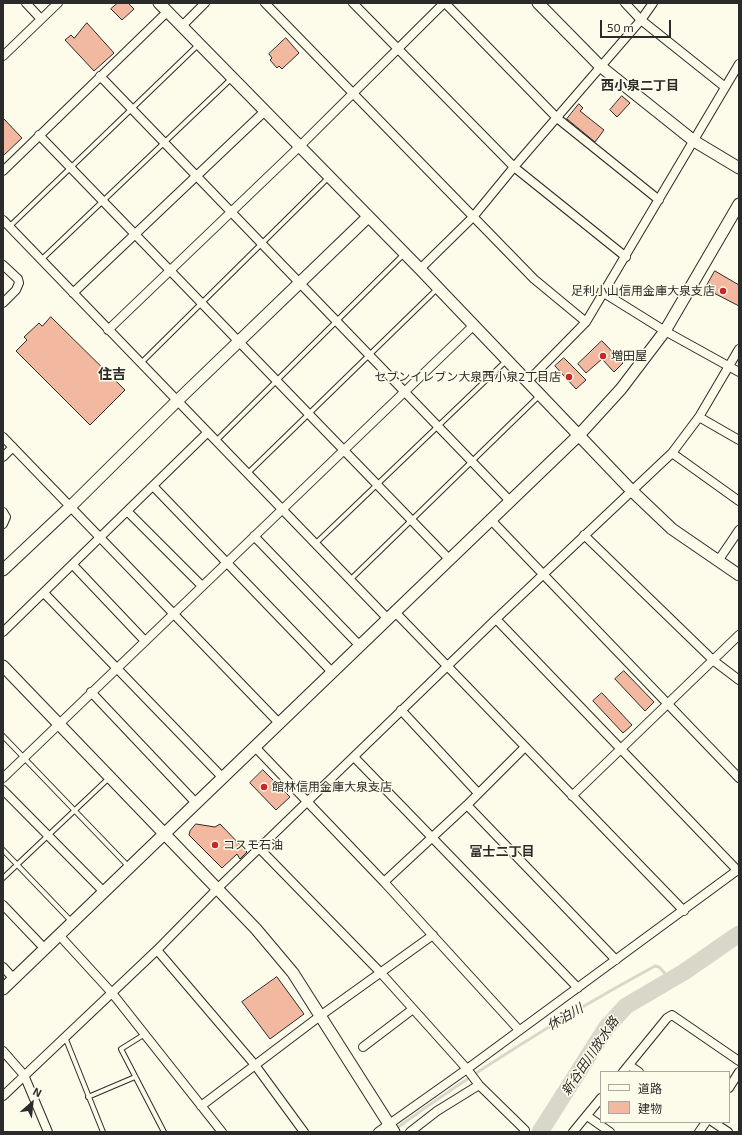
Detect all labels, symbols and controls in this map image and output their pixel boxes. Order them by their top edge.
scale bar [602,12,673,38]
text: 50 m [607,20,634,34]
district label: 西小泉二丁目 [601,78,679,94]
place label: 足利小山信用金庫大泉支店 [571,284,715,298]
marker: 足利小山信用金庫大泉支店 [718,286,728,296]
place label: 増田屋 [611,349,647,363]
marker: 増田屋 [598,351,608,361]
district label: 住吉 [98,366,126,382]
place label: セブンイレブン大泉西小泉2丁目店 [374,370,561,384]
marker: セブンイレブン大泉西小泉2丁目店 [564,372,574,382]
place label: 館林信用金庫大泉支店 [272,780,392,794]
marker: 館林信用金庫大泉支店 [259,782,269,792]
place label: コスモ石油 [223,838,283,852]
marker: コスモ石油 [210,840,220,850]
district label: 富士二丁目 [470,844,534,860]
water label: 休泊川 [544,1000,586,1034]
water label: 新谷田川放水路 [558,1014,622,1098]
legend [600,1071,730,1123]
text: 道路 [638,1081,662,1095]
north arrow [12,1083,52,1123]
text: N [31,1084,44,1099]
text: 建物 [638,1101,662,1115]

